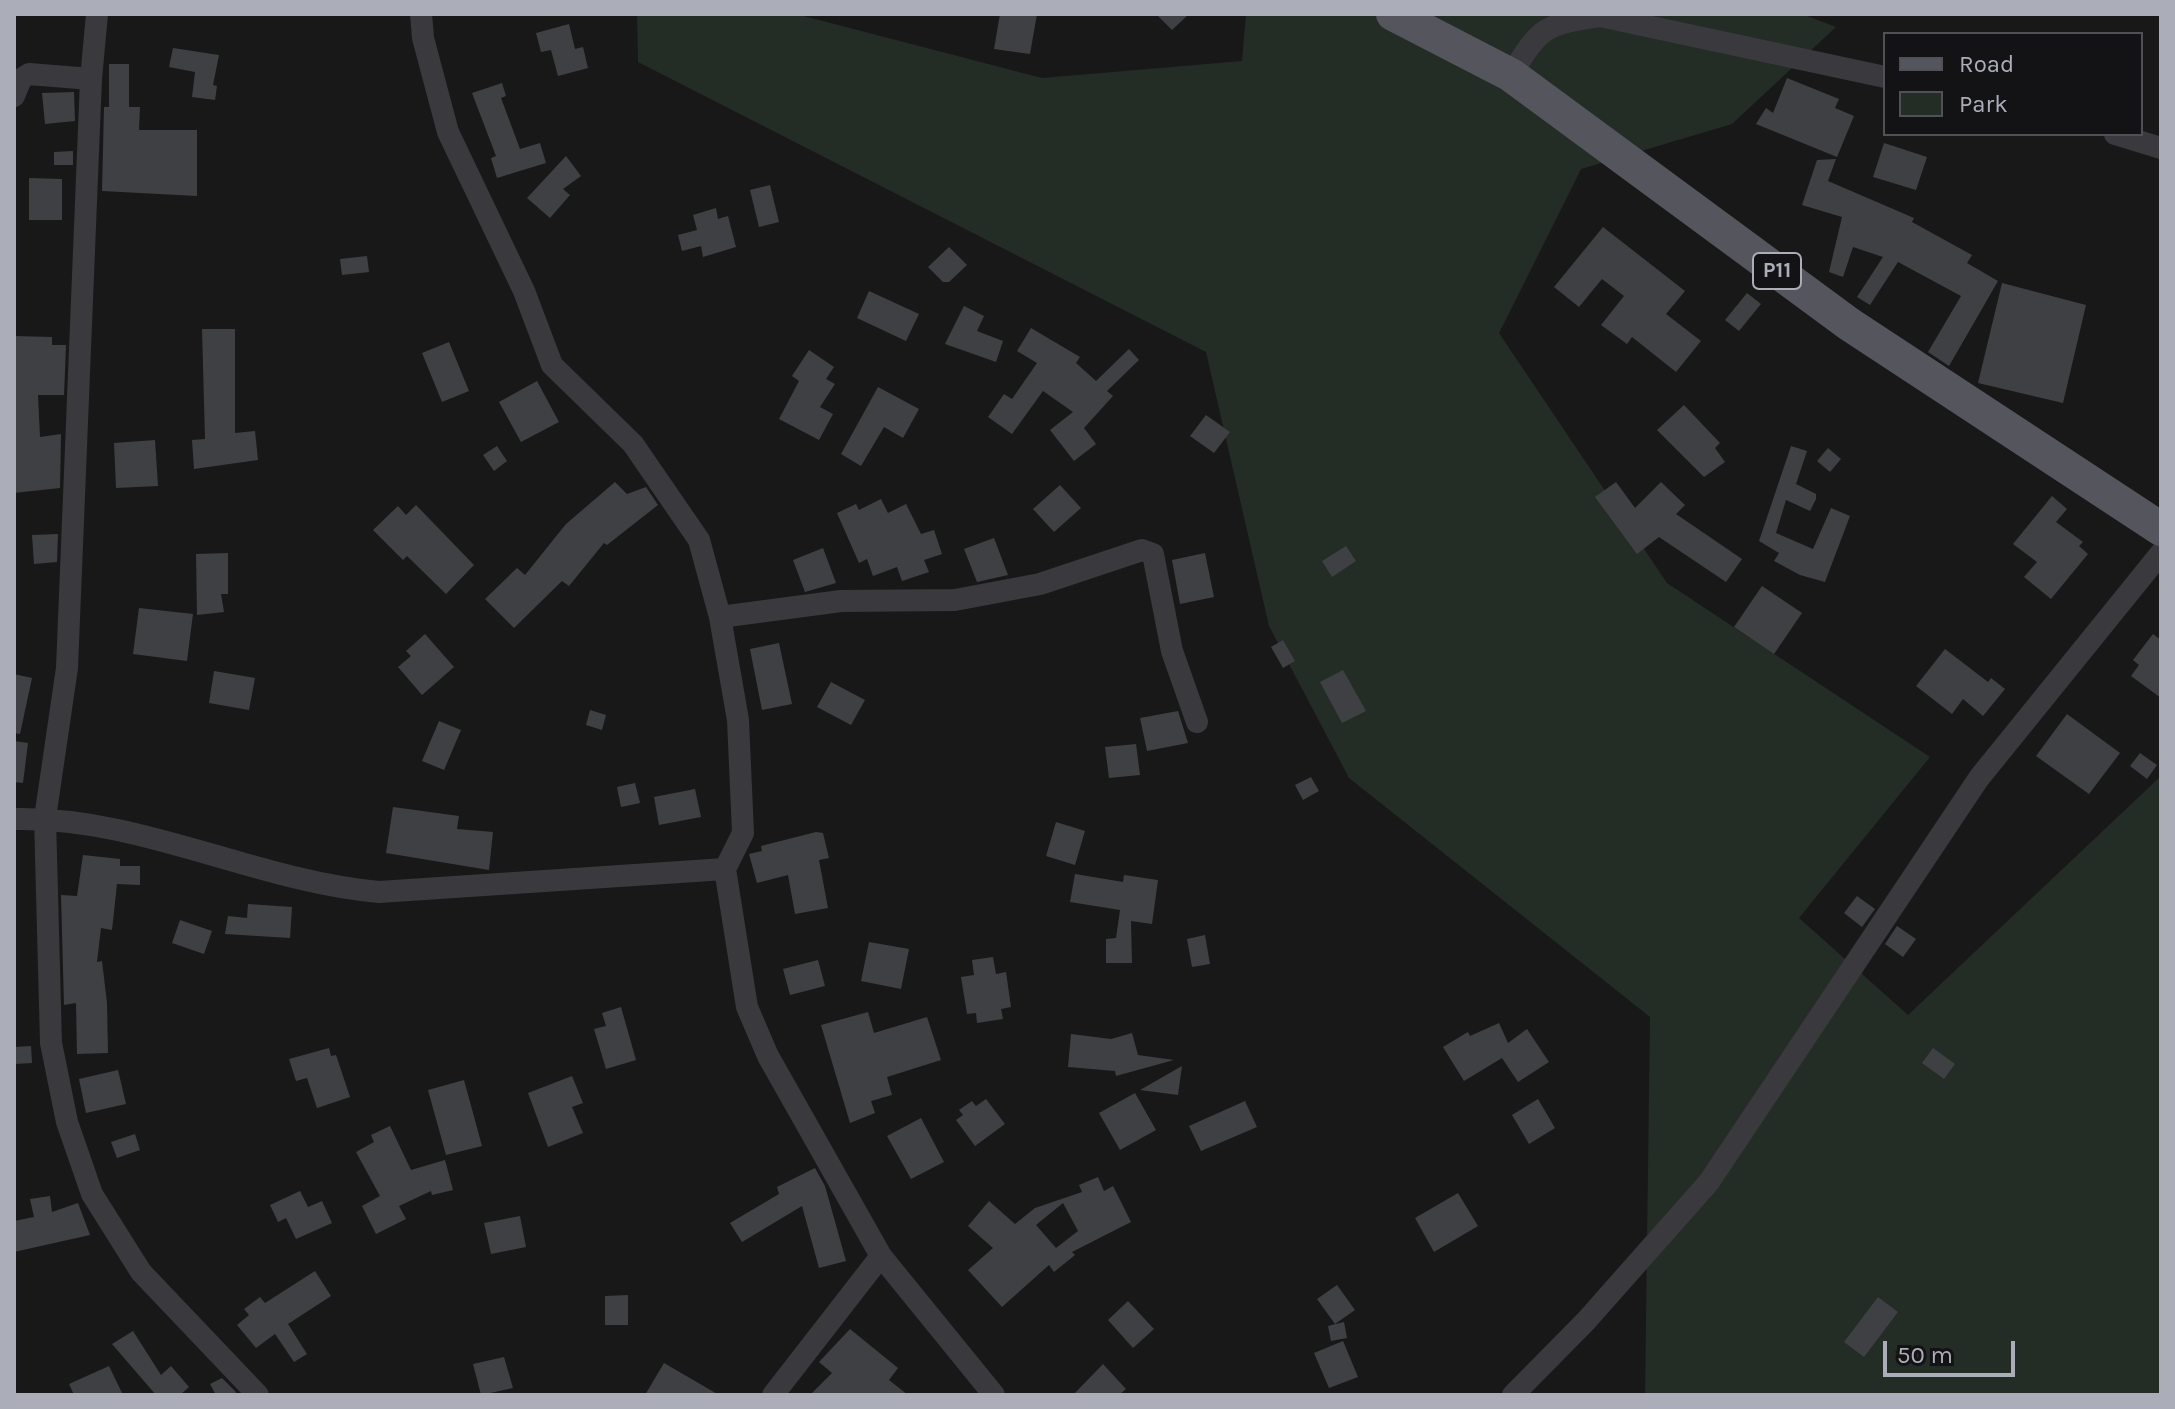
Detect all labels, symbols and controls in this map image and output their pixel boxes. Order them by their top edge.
legend [1883,32,2143,136]
text: Road [1959,50,2014,78]
text: Park [1959,90,2008,118]
road number: P11 [1753,253,1801,289]
scale bar [1887,1325,2019,1375]
text: 50 m [1897,1341,1953,1369]

